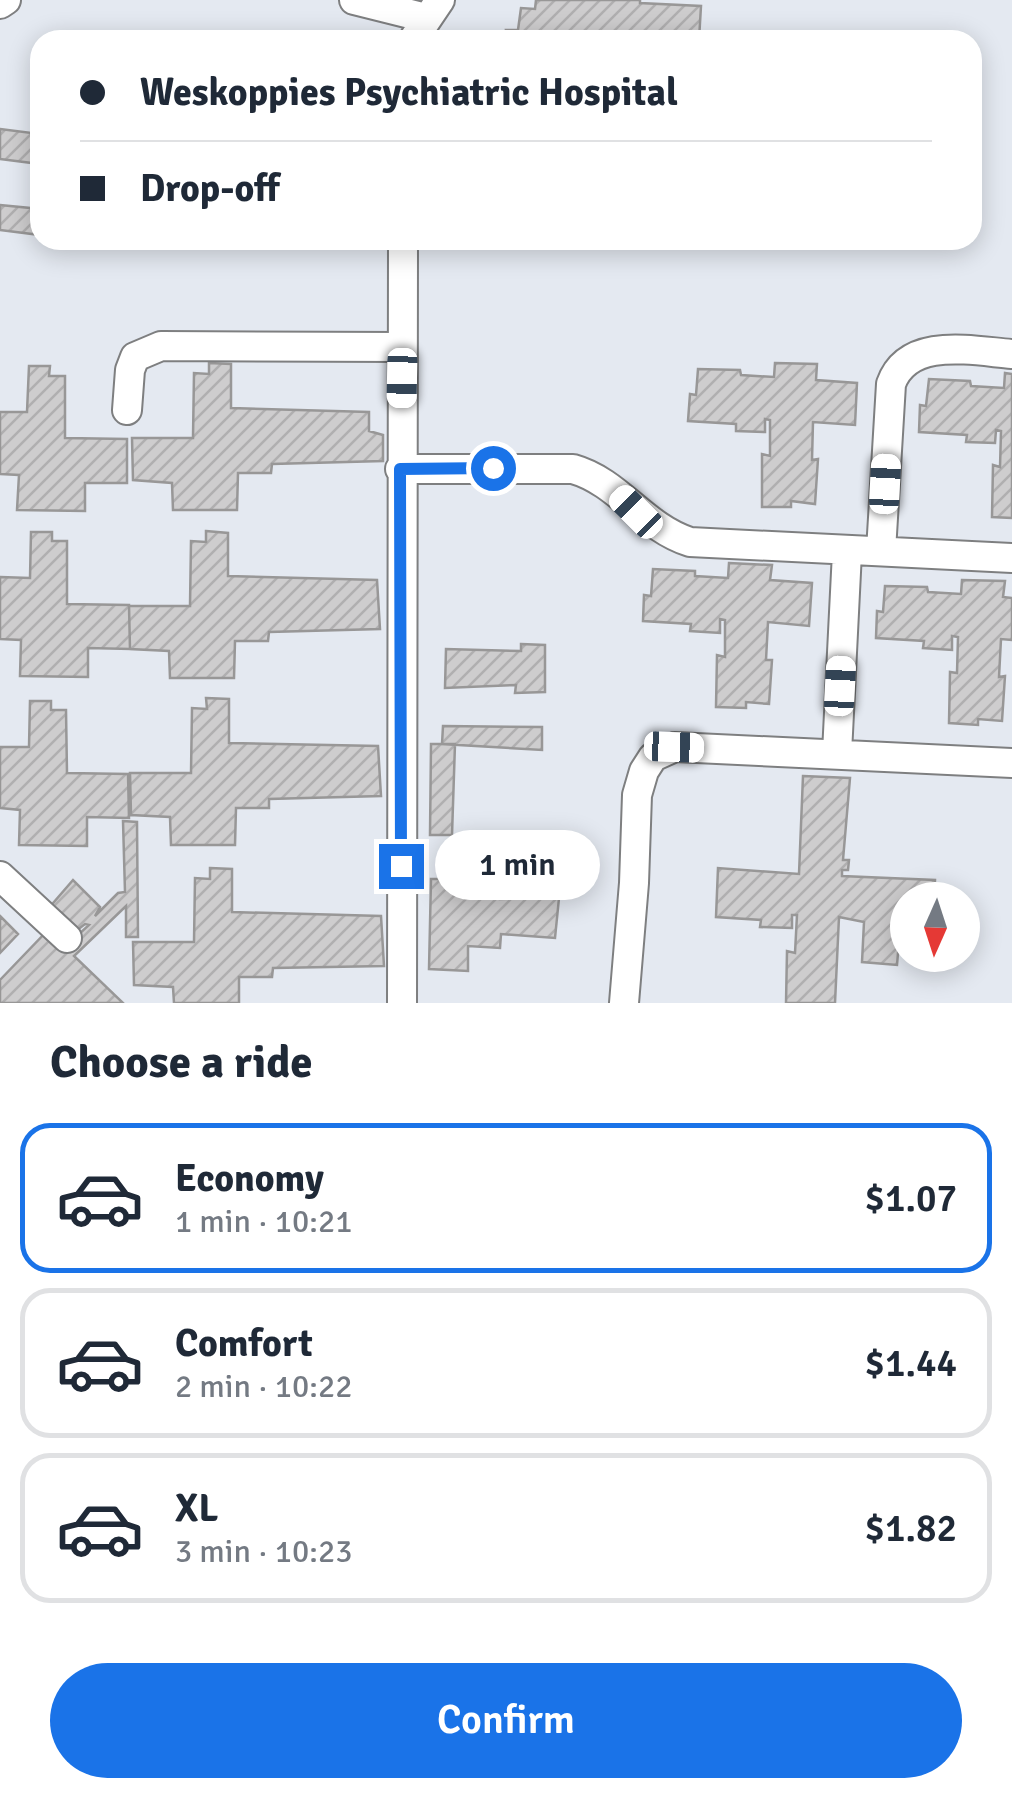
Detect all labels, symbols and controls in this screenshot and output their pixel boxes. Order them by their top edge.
text: Weskoppies Psychiatric Hospital [140,69,678,116]
text: Drop-off [140,165,280,212]
car [386,348,418,408]
route start [471,446,516,491]
car [868,453,902,515]
car [604,480,668,544]
car [823,655,857,717]
car [643,731,705,763]
callout: 1 min [436,831,601,901]
route end [379,844,424,889]
text: 1 min [479,845,556,884]
north arrow [890,882,980,972]
map controls [890,882,980,972]
text: Choose a ride [50,1035,313,1090]
icon: car [55,1153,145,1243]
text: Economy [175,1155,324,1202]
text: $1.07 [864,1175,957,1222]
text: 1 min · 10:21 [175,1202,353,1241]
icon: car [55,1318,145,1408]
text: Comfort [175,1320,313,1367]
text: $1.44 [864,1340,957,1387]
text: 2 min · 10:22 [175,1367,353,1406]
icon: car [55,1483,145,1573]
text: XL [175,1485,218,1532]
text: $1.82 [864,1505,957,1552]
text: 3 min · 10:23 [175,1532,353,1571]
button: Confirm [50,1663,962,1778]

